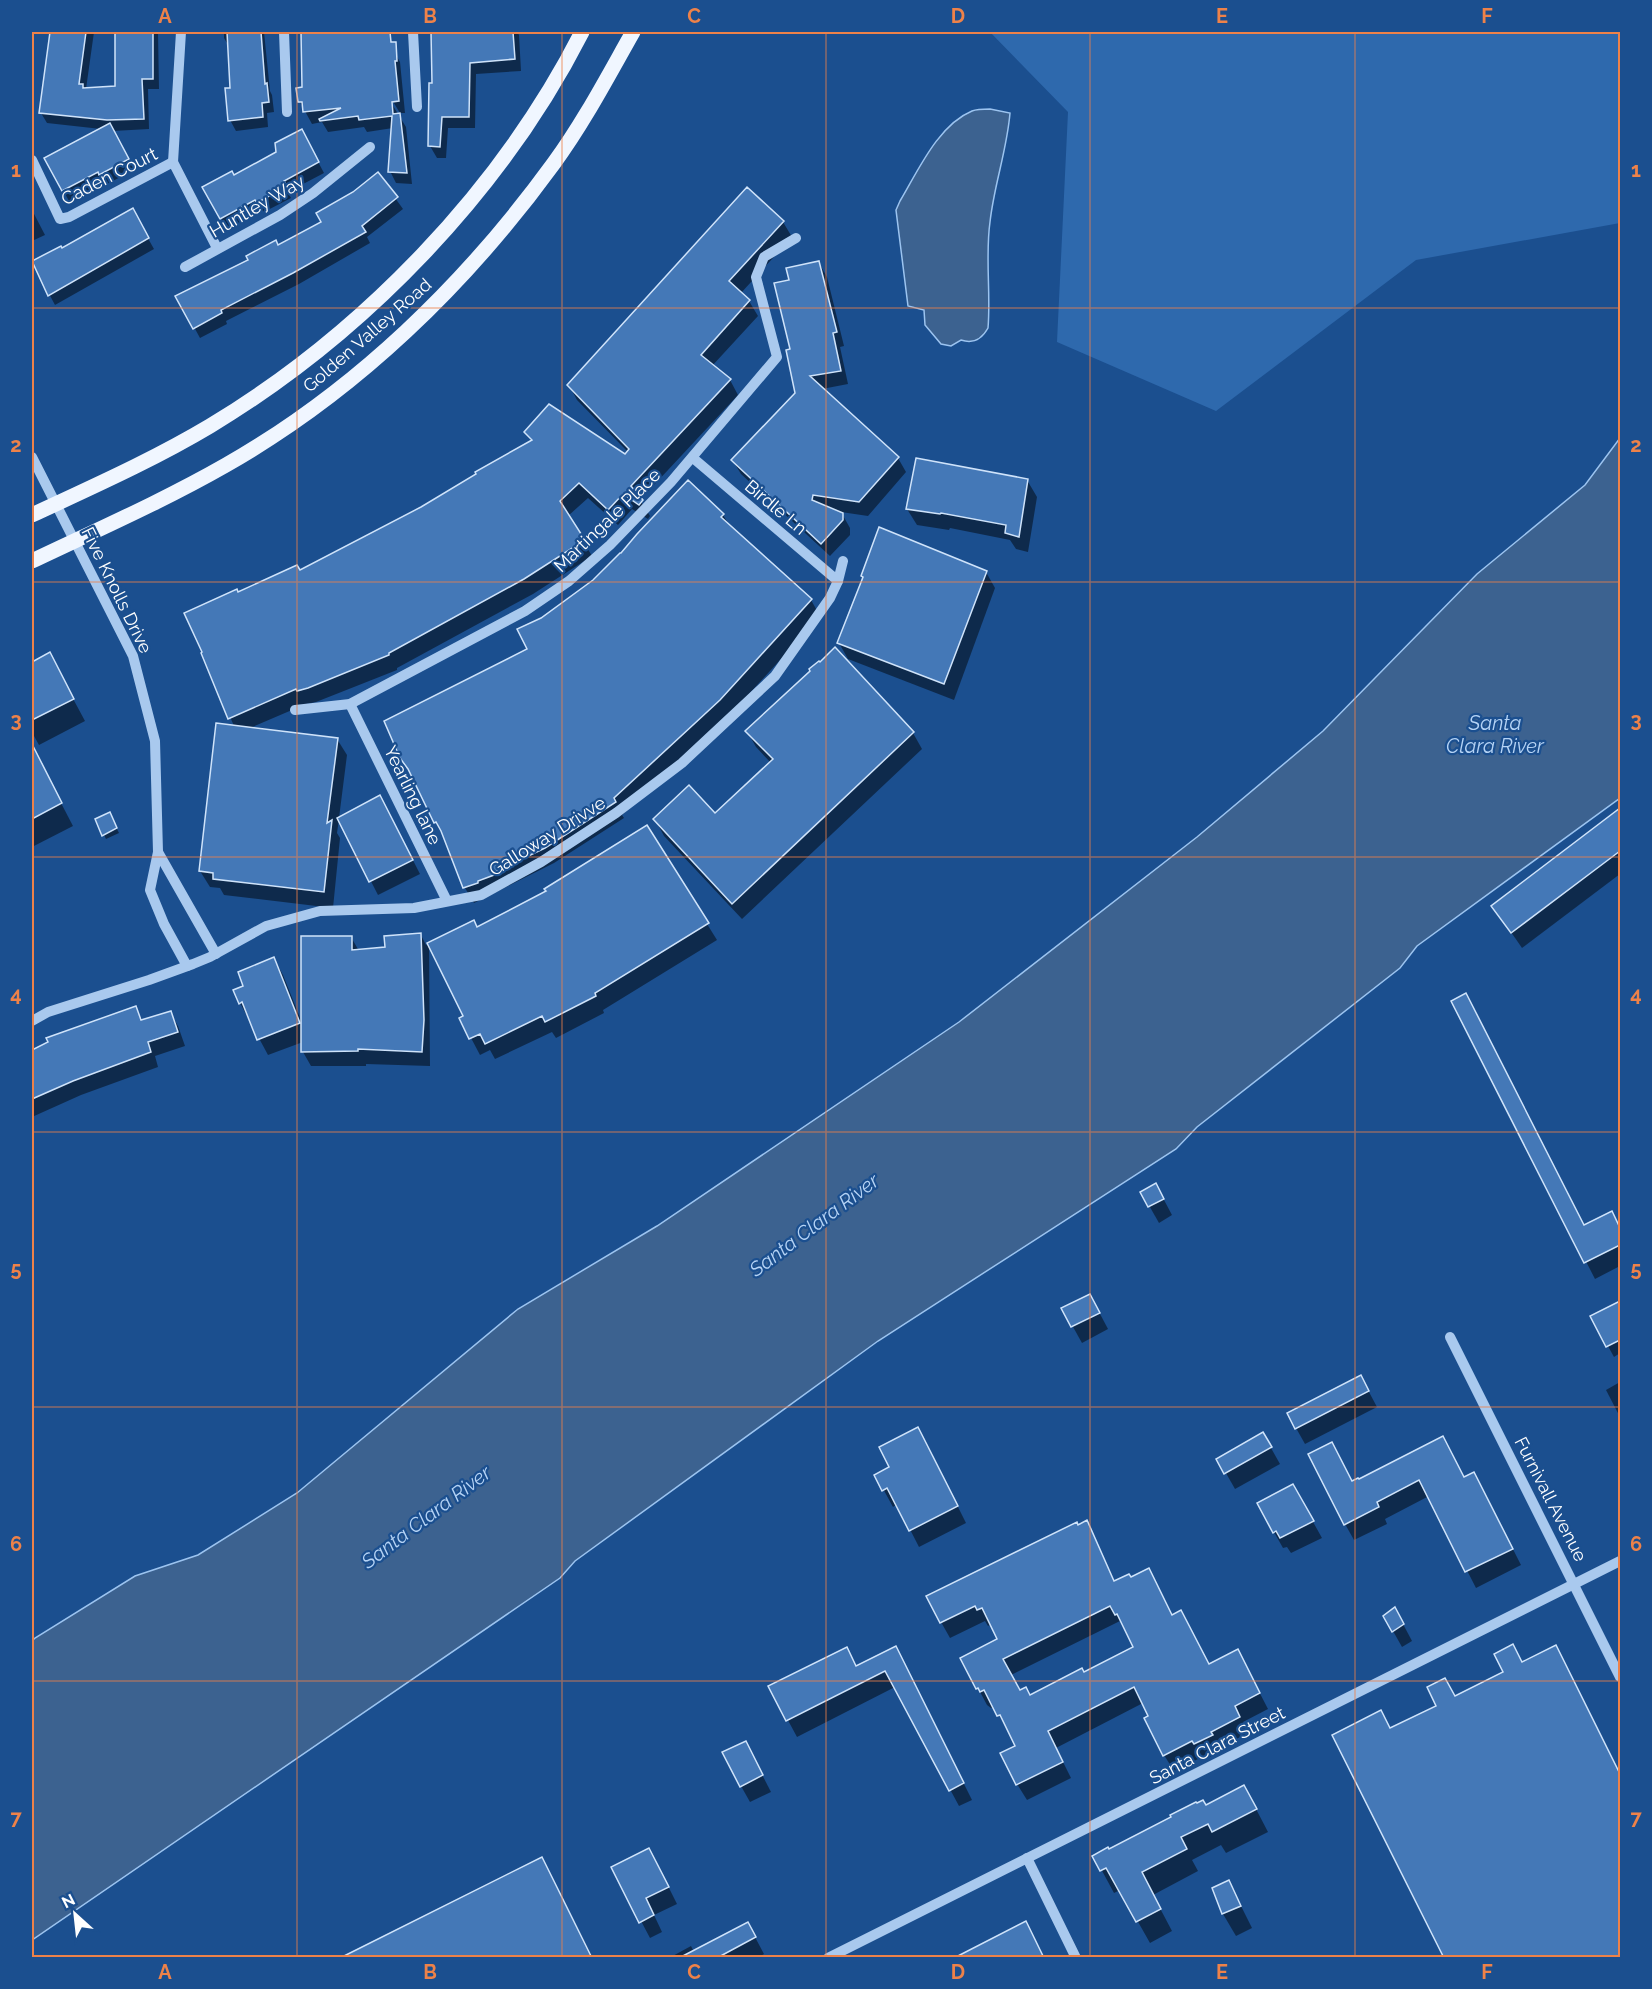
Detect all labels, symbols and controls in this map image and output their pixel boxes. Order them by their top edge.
text: A [158,4,172,28]
text: B [423,4,437,28]
text: C [687,4,701,28]
text: D [951,4,965,28]
text: E [1216,4,1228,28]
text: F [1481,4,1493,28]
street label: Caden Court [57,143,161,209]
text: 1 [11,158,21,182]
text: 1 [1631,158,1641,182]
street label: Huntley Way [206,170,308,242]
street label: Golden Valley Road [299,274,435,396]
text: 2 [10,433,22,457]
text: 2 [1630,433,1642,457]
street label: Martingale Place [550,464,665,576]
street label: Birdle Ln [741,475,811,539]
street label: Five Knolls Drive [77,523,157,657]
text: 3 [10,708,22,732]
text: 3 [1630,708,1642,732]
water label: Santa Clara River [1446,711,1545,758]
street label: Yearling lane [380,742,446,848]
street label: Galloway Drivve [485,792,609,880]
text: 4 [10,982,22,1006]
text: 4 [1630,982,1642,1006]
water label: Santa Clara River [744,1168,884,1282]
text: 5 [10,1257,22,1281]
text: 5 [1630,1257,1642,1281]
street label: Furnivall Avenue [1511,1433,1592,1565]
water label: Santa Clara River [356,1460,496,1574]
text: 6 [10,1532,22,1556]
text: 6 [1630,1532,1642,1556]
street label: Santa Clara Street [1146,1702,1288,1788]
text: 7 [10,1806,22,1830]
text: 7 [1630,1806,1642,1830]
north arrow [45,1884,105,1944]
text: N [59,1890,78,1912]
text: A [158,1960,172,1984]
text: B [423,1960,437,1984]
text: C [687,1960,701,1984]
text: D [951,1960,965,1984]
text: E [1216,1960,1228,1984]
text: F [1481,1960,1493,1984]

